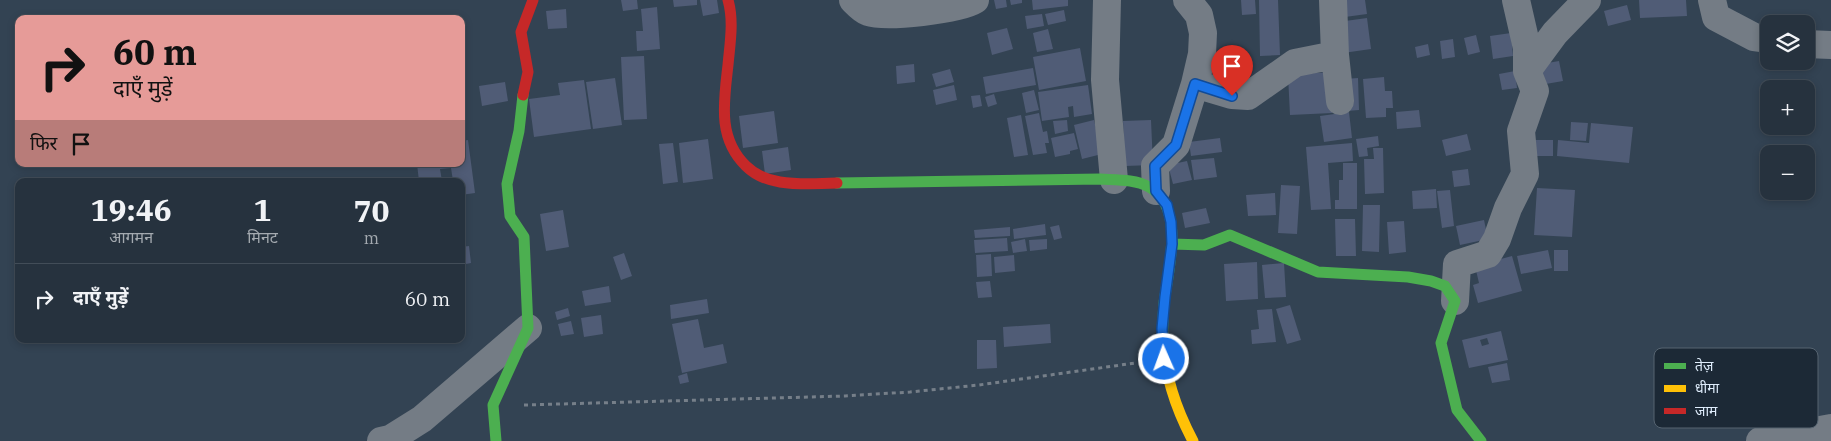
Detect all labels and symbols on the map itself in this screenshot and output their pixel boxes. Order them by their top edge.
pin [1211,45,1253,96]
position arrow [1137,332,1189,384]
legend [1654,348,1818,428]
text: तेज़ [1695,357,1714,375]
text: धीमा [1695,379,1720,397]
text: जाम [1695,402,1718,420]

